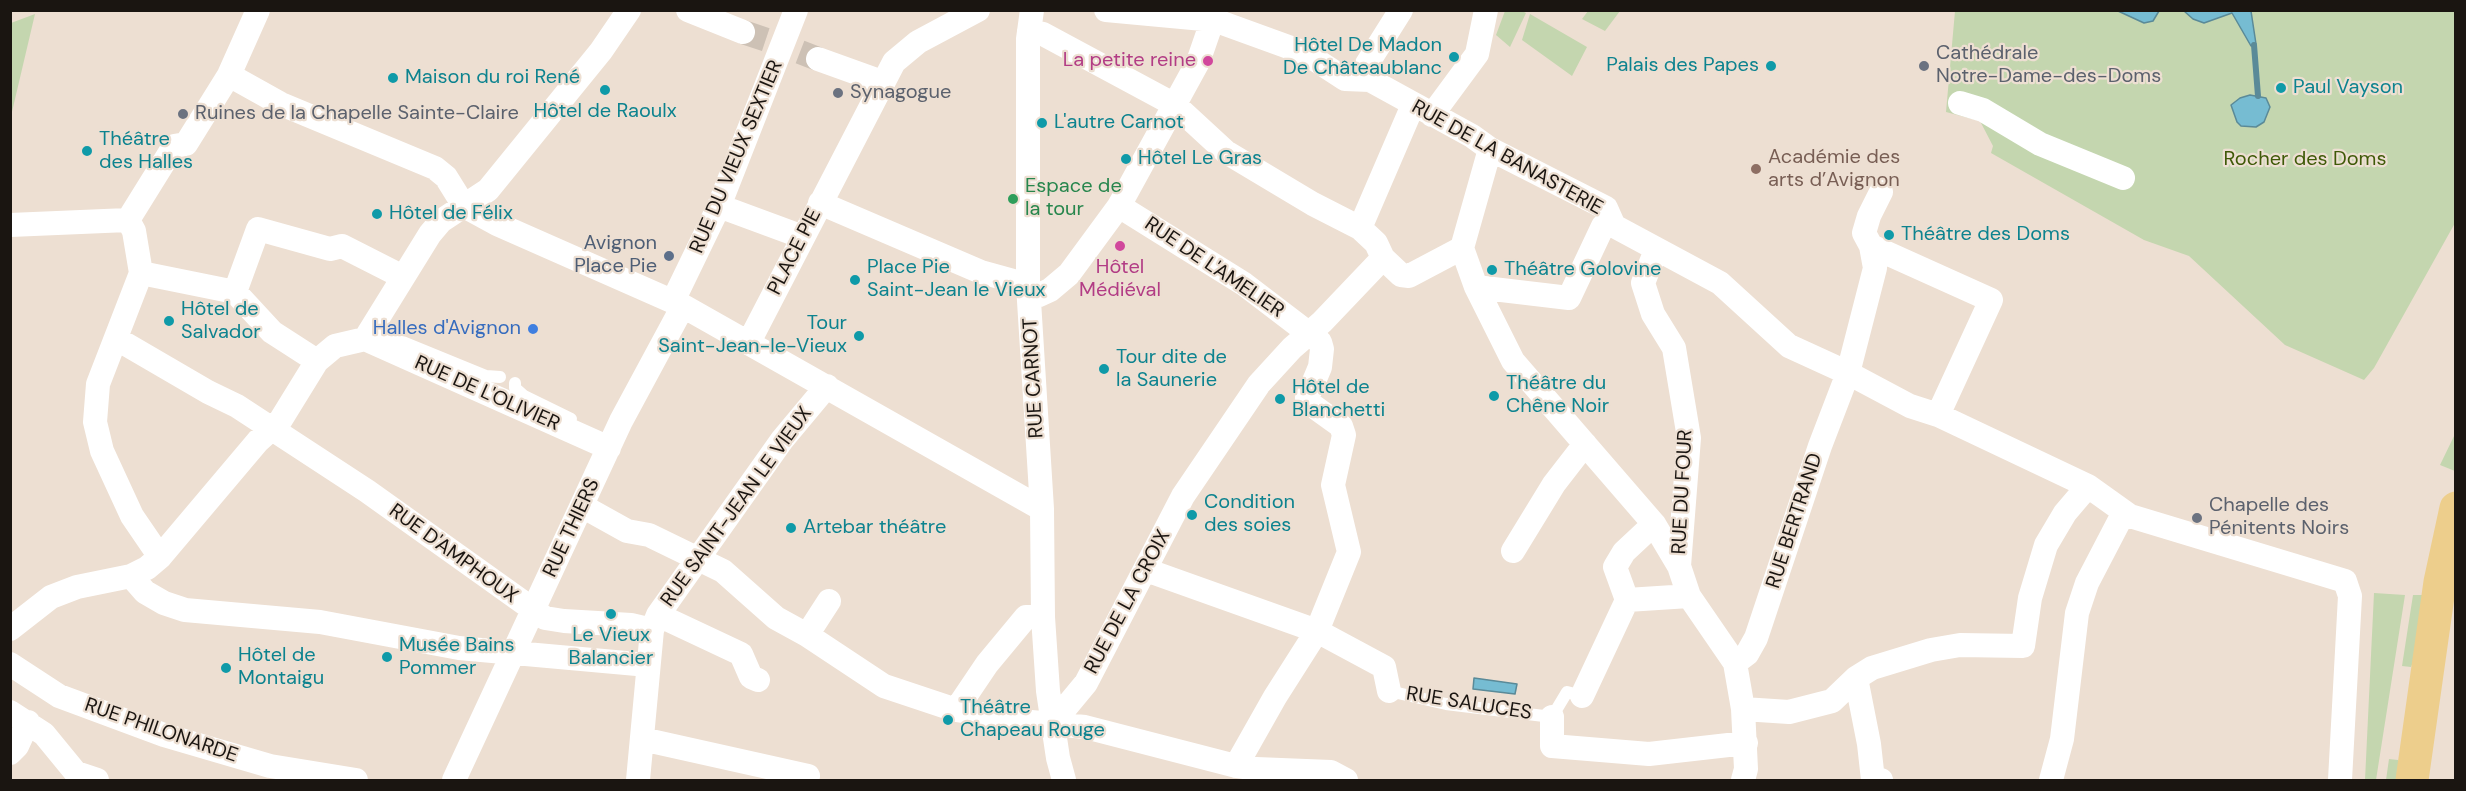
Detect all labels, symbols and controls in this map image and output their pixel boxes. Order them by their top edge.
place label: Hôtel De Madon De Châteaublanc [1283,34,1442,81]
place label: Cathédrale Notre-Dame-des-Doms [1936,42,2161,89]
place label: La petite reine [1063,49,1196,73]
marker: Hôtel De Madon De Châteaublanc [1447,50,1461,64]
marker: La petite reine [1201,54,1215,68]
place label: Palais des Papes [1606,54,1759,78]
street label: RUE DU VIEUX SEXTIER [685,57,789,257]
marker: Palais des Papes [1764,59,1778,73]
marker: Cathédrale Notre-Dame-des-Doms [1917,59,1931,73]
place label: Maison du roi René [405,66,580,90]
marker: Maison du roi René [386,71,400,85]
place label: Paul Vayson [2293,76,2403,100]
place label: Synagogue [850,81,951,105]
marker: Paul Vayson [2274,81,2288,95]
marker: Hôtel de Raoulx [598,83,612,97]
marker: Synagogue [831,86,845,100]
street label: RUE DE LA BANASTERIE [1407,95,1607,221]
place label: Hôtel de Raoulx [533,100,677,124]
place label: Ruines de la Chapelle Sainte-Claire [195,102,519,126]
marker: Ruines de la Chapelle Sainte-Claire [176,107,190,121]
place label: L'autre Carnot [1054,111,1184,135]
marker: L'autre Carnot [1035,116,1049,130]
place label: Théâtre des Halles [99,128,193,175]
marker: Théâtre des Halles [80,144,94,158]
place label: Académie des arts d’Avignon [1768,146,1900,193]
place label: Hôtel Le Gras [1138,147,1262,171]
park label: Rocher des Doms [2224,148,2386,172]
marker: Hôtel Le Gras [1119,152,1133,166]
marker: Académie des arts d’Avignon [1749,162,1763,176]
place label: Espace de la tour [1025,175,1122,222]
marker: Espace de la tour [1006,192,1020,206]
place label: Hôtel de Félix [389,202,513,226]
street label: PLACE PIE [763,205,827,299]
marker: Hôtel de Félix [370,207,384,221]
street label: RUE DE L'AMELIER [1140,212,1288,324]
place label: Théâtre des Doms [1901,223,2070,247]
marker: Théâtre des Doms [1882,228,1896,242]
place label: Avignon Place Pie [574,232,657,279]
marker: Hôtel Médiéval [1113,239,1127,253]
marker: Avignon Place Pie [662,249,676,263]
place label: Place Pie Saint-Jean le Vieux [867,256,1046,303]
place label: Hôtel Médiéval [1079,256,1161,303]
place label: Théâtre Golovine [1504,258,1661,282]
marker: Théâtre Golovine [1485,263,1499,277]
marker: Place Pie Saint-Jean le Vieux [848,273,862,287]
place label: Hôtel de Salvador [181,298,261,345]
place label: Tour Saint-Jean-le-Vieux [658,312,847,359]
marker: Hôtel de Salvador [162,314,176,328]
place label: Halles d'Avignon [373,317,521,341]
street label: RUE CARNOT [1019,317,1049,439]
marker: Halles d'Avignon [526,322,540,336]
marker: Tour Saint-Jean-le-Vieux [852,329,866,343]
place label: Tour dite de la Saunerie [1116,346,1227,393]
street label: RUE DE L'OLIVIER [411,351,563,437]
marker: Tour dite de la Saunerie [1097,362,1111,376]
place label: Théâtre du Chêne Noir [1506,372,1609,419]
place label: Hôtel de Blanchetti [1292,376,1385,423]
marker: Théâtre du Chêne Noir [1487,389,1501,403]
marker: Hôtel de Blanchetti [1273,392,1287,406]
street label: RUE SAINT-JEAN LE VIEUX [656,402,818,612]
street label: RUE DU FOUR [1668,429,1698,555]
street label: RUE BERTRAND [1762,450,1828,592]
street label: RUE THIERS [539,475,605,581]
place label: Condition des soies [1204,491,1295,538]
place label: Chapelle des Pénitents Noirs [2209,494,2349,541]
street label: RUE D'AMPHOUX [384,499,522,609]
marker: Condition des soies [1185,508,1199,522]
marker: Chapelle des Pénitents Noirs [2190,511,2204,525]
place label: Artebar théâtre [803,516,946,540]
marker: Artebar théâtre [784,521,798,535]
street label: RUE DE LA CROIX [1080,526,1176,678]
marker: Le Vieux Balancier [604,607,618,621]
place label: Le Vieux Balancier [569,624,653,671]
place label: Musée Bains Pommer [399,634,515,681]
place label: Hôtel de Montaigu [238,644,324,691]
marker: Musée Bains Pommer [380,650,394,664]
marker: Hôtel de Montaigu [219,661,233,675]
street label: RUE SALUCES [1405,682,1533,726]
street label: RUE PHILONARDE [81,694,241,768]
place label: Théâtre Chapeau Rouge [960,696,1105,743]
marker: Théâtre Chapeau Rouge [941,713,955,727]

